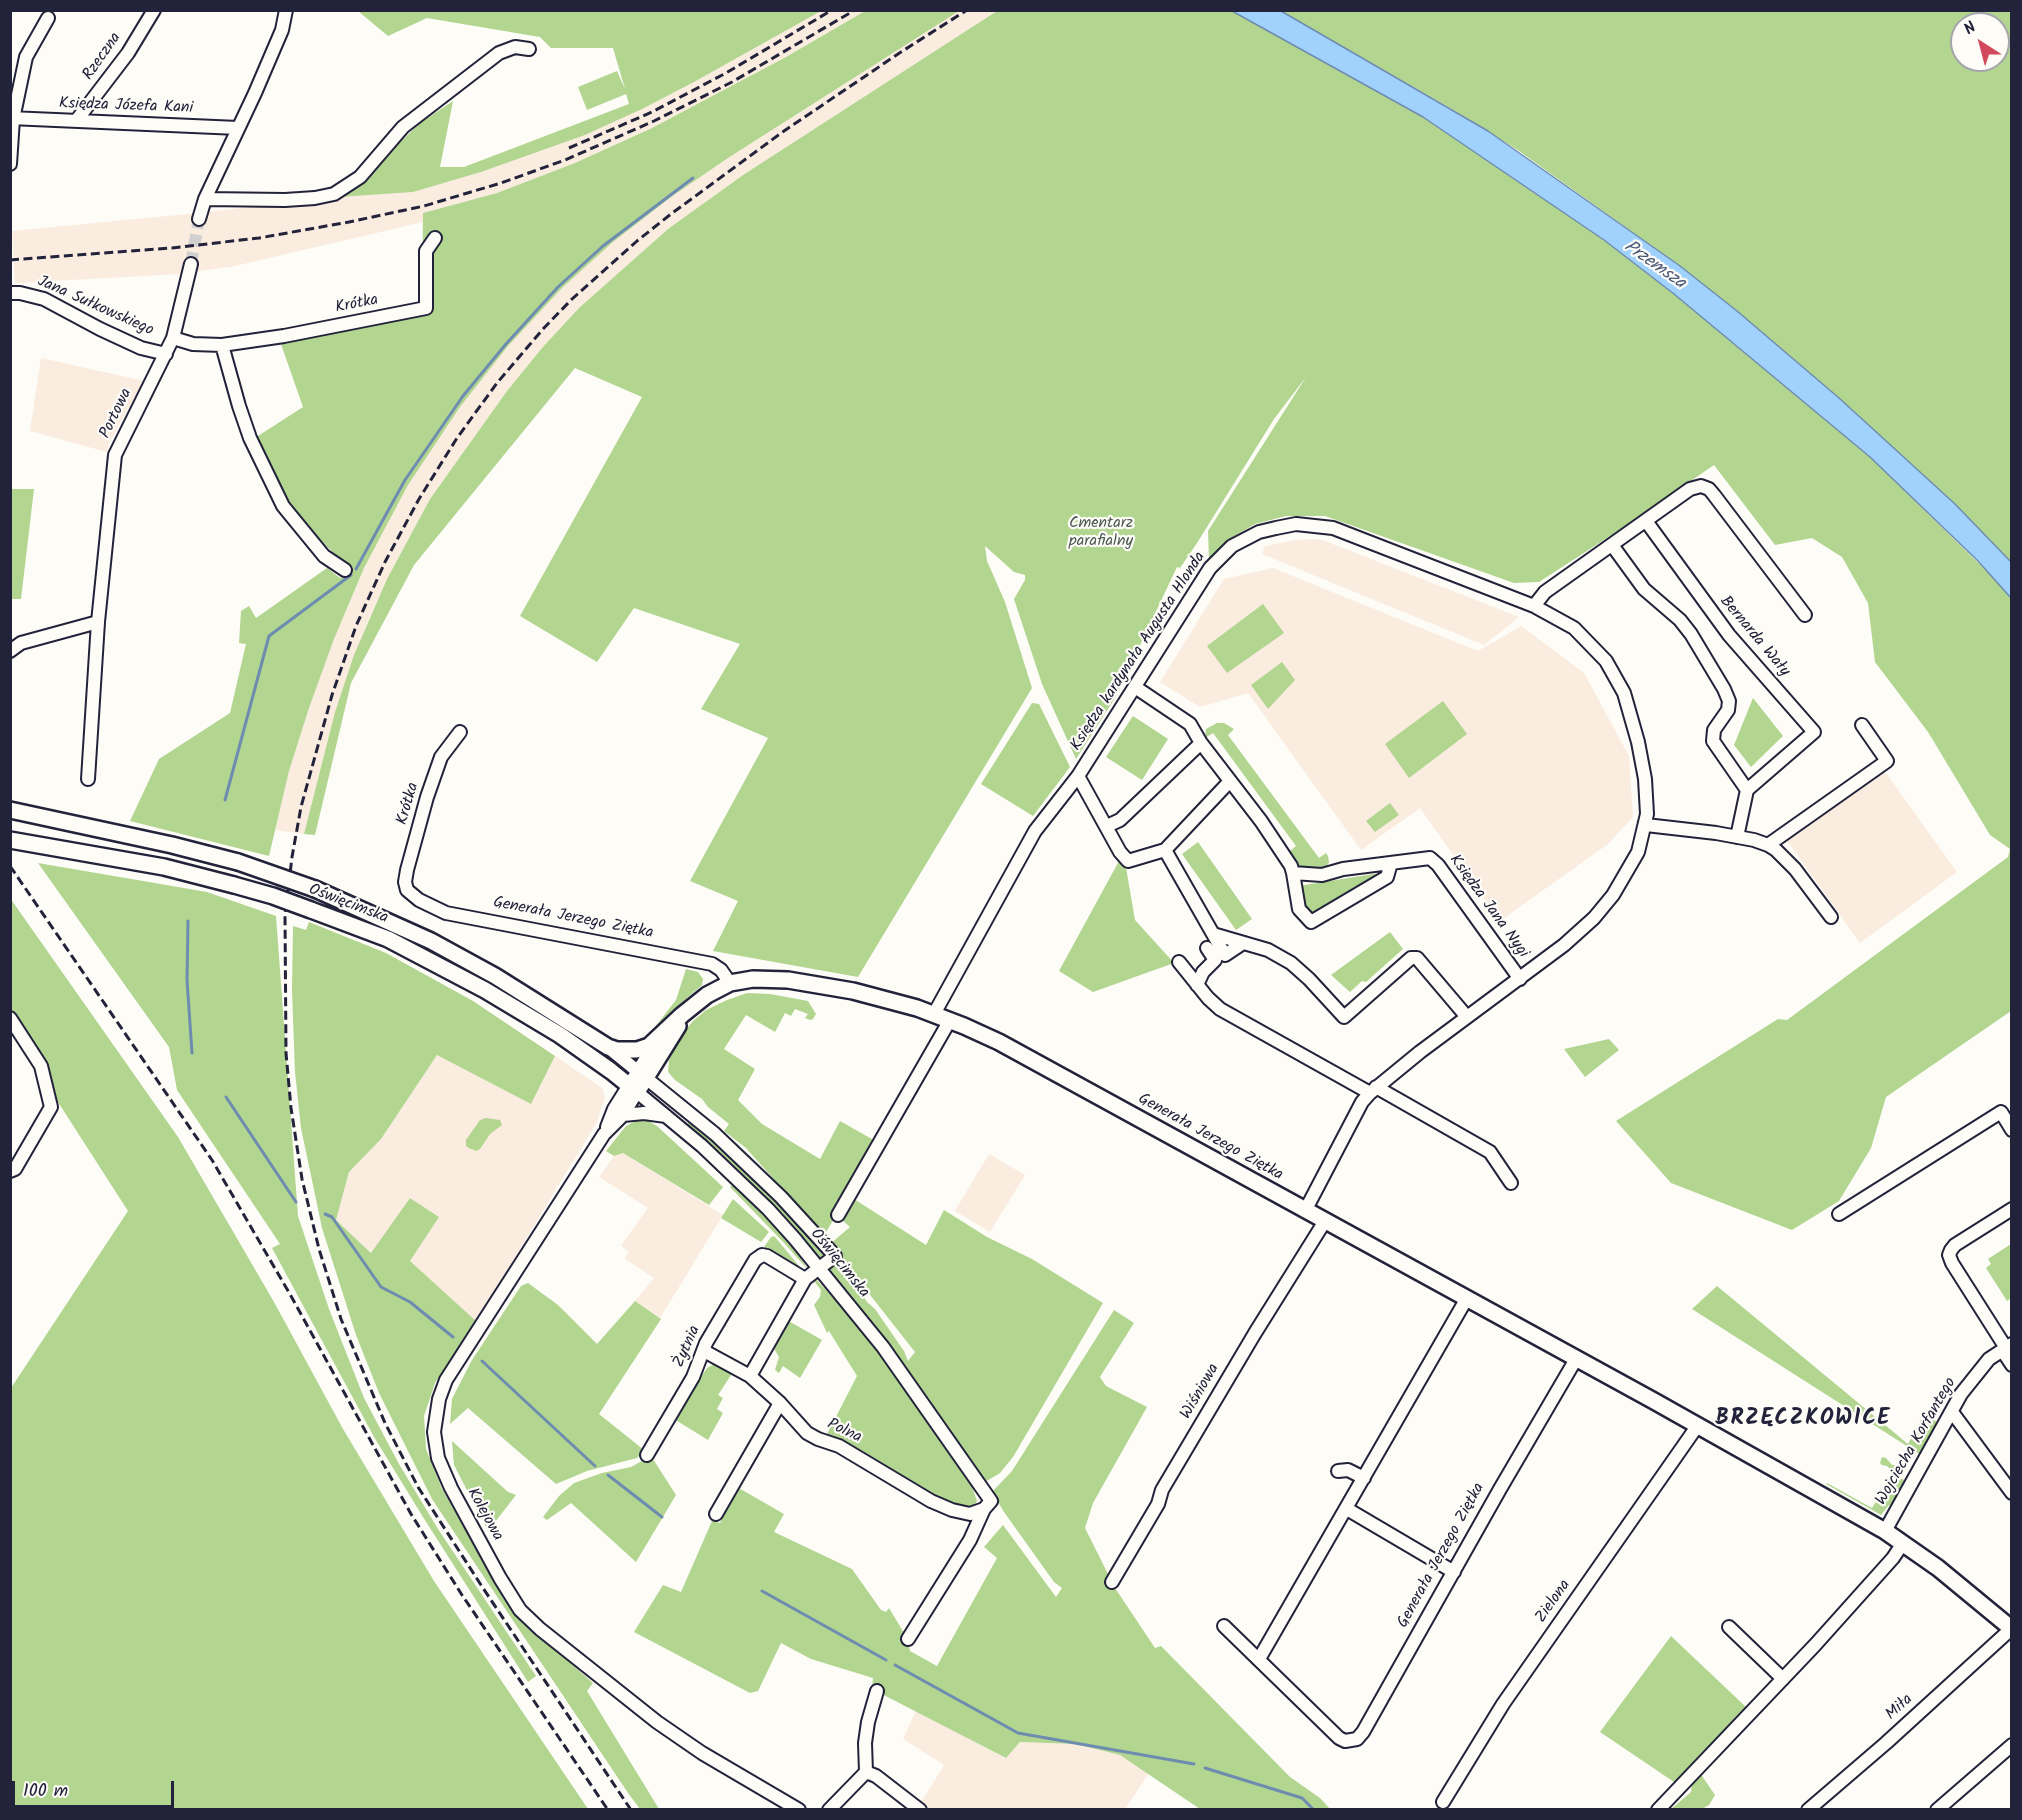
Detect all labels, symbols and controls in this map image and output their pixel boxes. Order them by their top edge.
north arrow [1950,12,2010,72]
text: N [1959,16,1982,42]
street label: Rzeczna [80,29,126,85]
street label: Księdza Józefa Kani [59,95,193,119]
water label: Przemsza [1619,237,1689,295]
street label: Jana Sułkowskiego [34,273,156,341]
street label: Krótka [334,291,380,319]
street label: Portowa [97,386,137,442]
park label: Cmentarz parafialny [1069,514,1133,552]
street label: Księdza kardynała Augusta Hlonda [1067,549,1211,755]
street label: Bernarda Wały [1715,593,1793,681]
street label: Krótka [394,781,424,827]
street label: Księdza Jana Nygi [1444,852,1532,962]
street label: Oświęcimska [305,881,391,929]
street label: Generała Jerzego Ziętka [491,894,655,944]
street label: Generała Jerzego Ziętka [1134,1090,1286,1186]
street label: Oświęcimska [805,1225,873,1303]
street label: Żytnia [670,1323,706,1371]
street label: Wiśniowa [1177,1361,1225,1423]
street label: Wojciecha Korfantego [1873,1375,1961,1509]
district label: BRZĘCZKOWICE [1715,1407,1891,1433]
street label: Polna [824,1416,864,1448]
street label: Generała Jerzego Ziętka [1394,1480,1490,1632]
street label: Kolejowa [462,1485,506,1545]
street label: Zielona [1532,1577,1576,1627]
street label: Miła [1883,1691,1917,1725]
scale bar [15,1769,177,1807]
text: 100 m [23,1777,68,1806]

